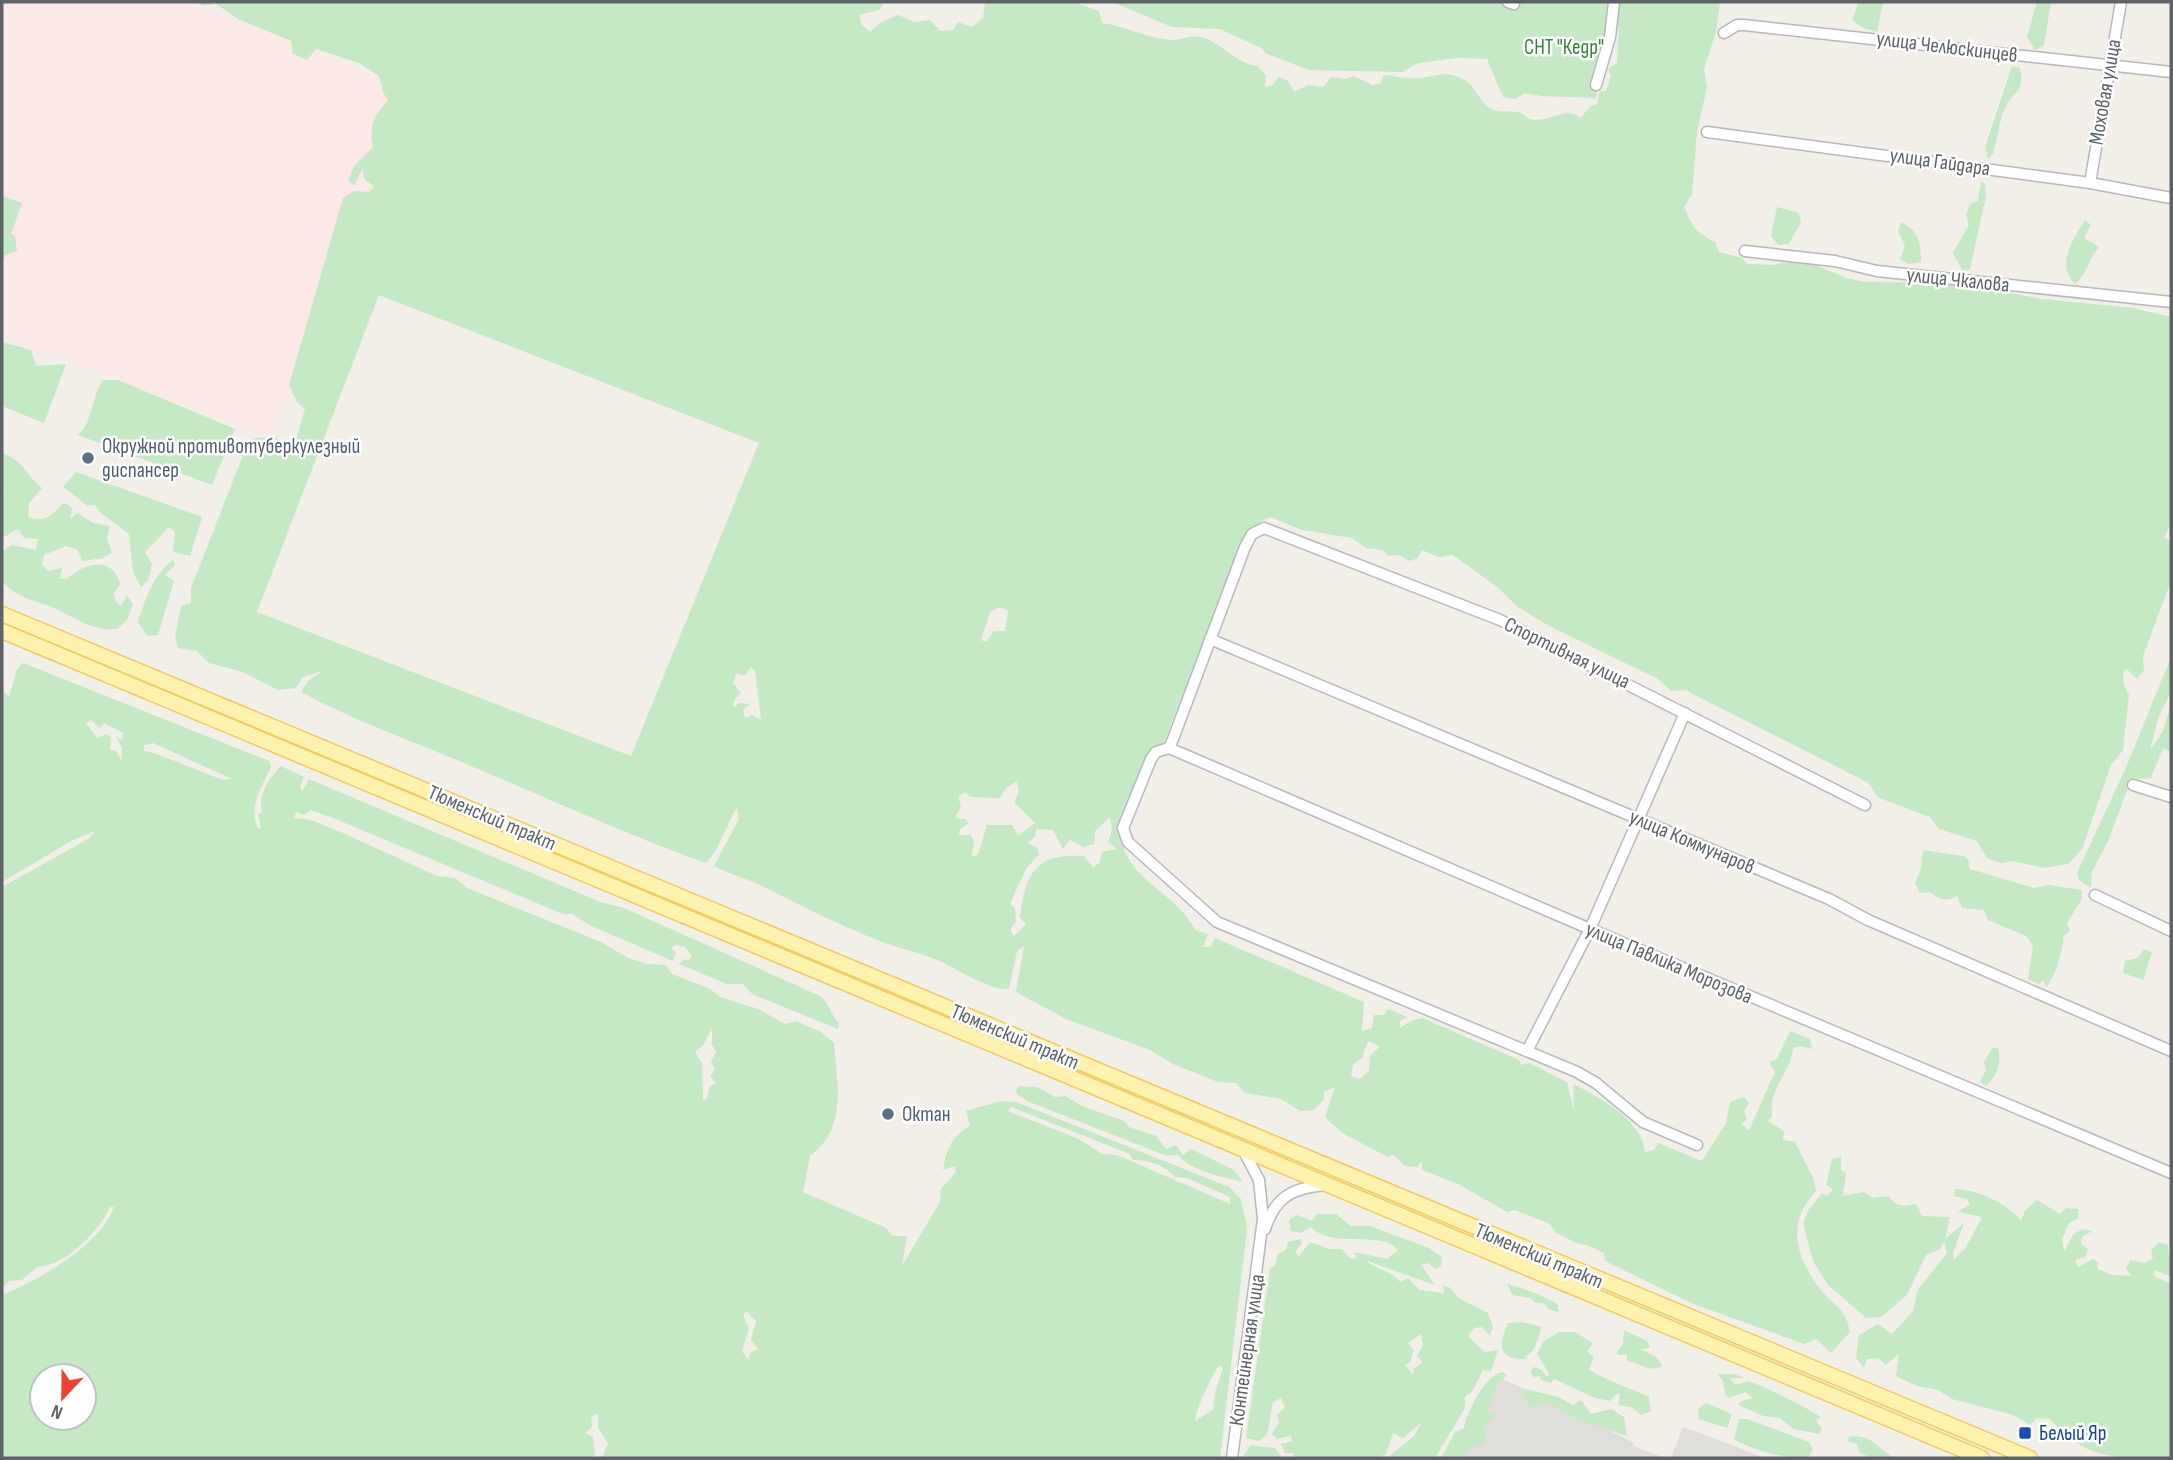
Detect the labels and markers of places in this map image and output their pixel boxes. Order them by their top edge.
place label: Окружной противотуберкулезный диспансер [102,434,360,483]
marker: Окружной противотуберкулезный диспансер [80,450,96,466]
place label: Октан [902,1102,951,1127]
marker: Октан [880,1106,896,1122]
place label: Белый Яр [2039,1421,2106,1446]
marker: Белый Яр [2017,1425,2033,1441]

